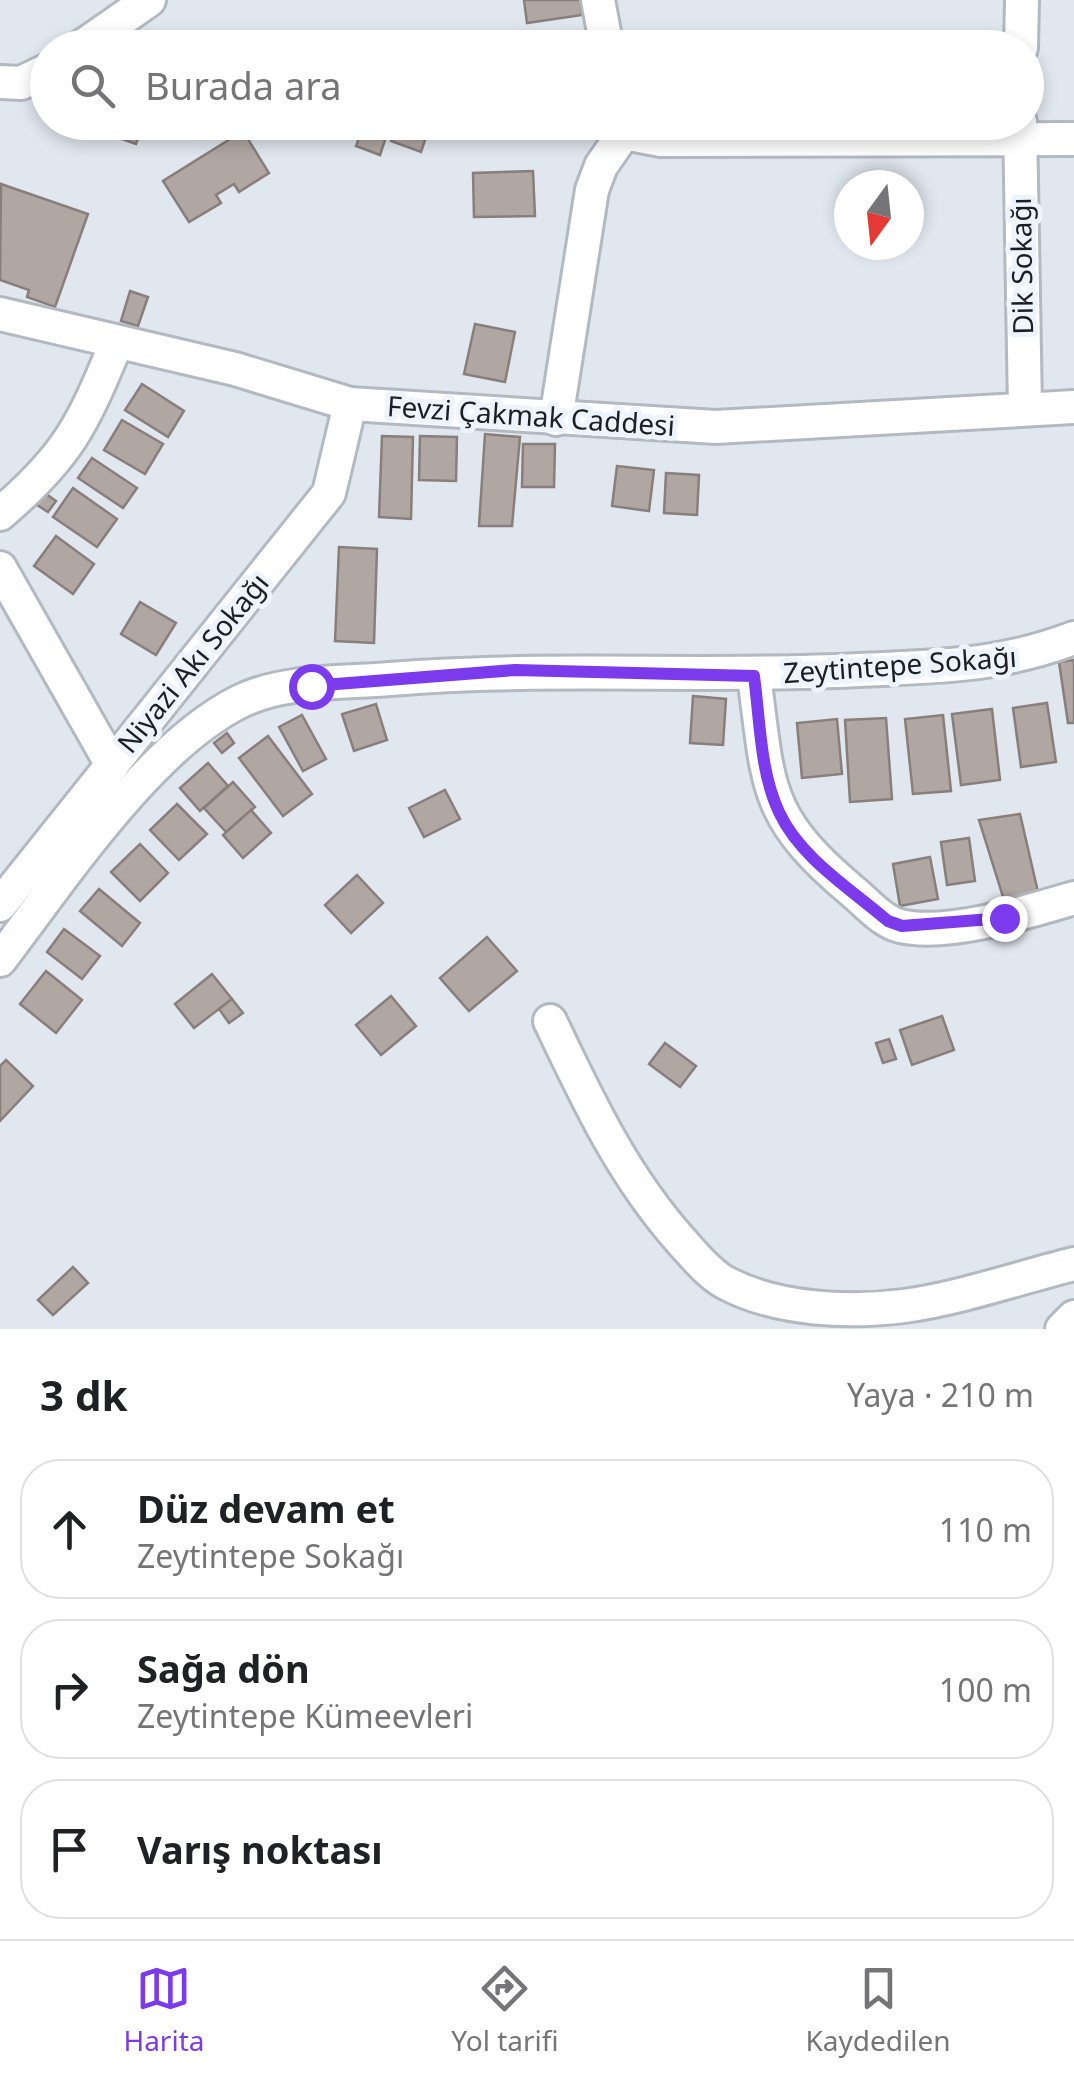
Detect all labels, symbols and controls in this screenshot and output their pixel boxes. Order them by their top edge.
search box [30,30,1044,140]
icon: search [65,58,120,113]
text: Burada ara [145,59,342,111]
north arrow [834,170,924,260]
street label: Dik Sokağı [1001,197,1041,335]
street label: Fevzi Çakmak Caddesi [386,386,676,444]
street label: Niyazi Akı Sokağı [108,565,277,760]
street label: Zeytintepe Sokağı [782,637,1018,691]
route start [289,664,335,710]
route end [982,896,1028,942]
text: 3 dk [40,1366,128,1423]
text: Yaya · 210 m [847,1373,1034,1416]
text: Düz devam et [137,1482,395,1534]
icon: ahead [42,1502,97,1557]
text: 110 m [939,1508,1032,1551]
text: Zeytintepe Sokağı [137,1534,404,1577]
text: Sağa dön [137,1642,310,1694]
icon: right [42,1662,97,1717]
text: 100 m [939,1668,1032,1711]
text: Zeytintepe Kümeevleri [137,1694,473,1737]
icon: arrive [42,1822,97,1877]
text: Varış noktası [137,1823,383,1875]
tab: Harita [123,1961,204,2059]
tab: Yol tarifi [451,1961,559,2059]
tab: Kaydedilen [805,1961,951,2059]

